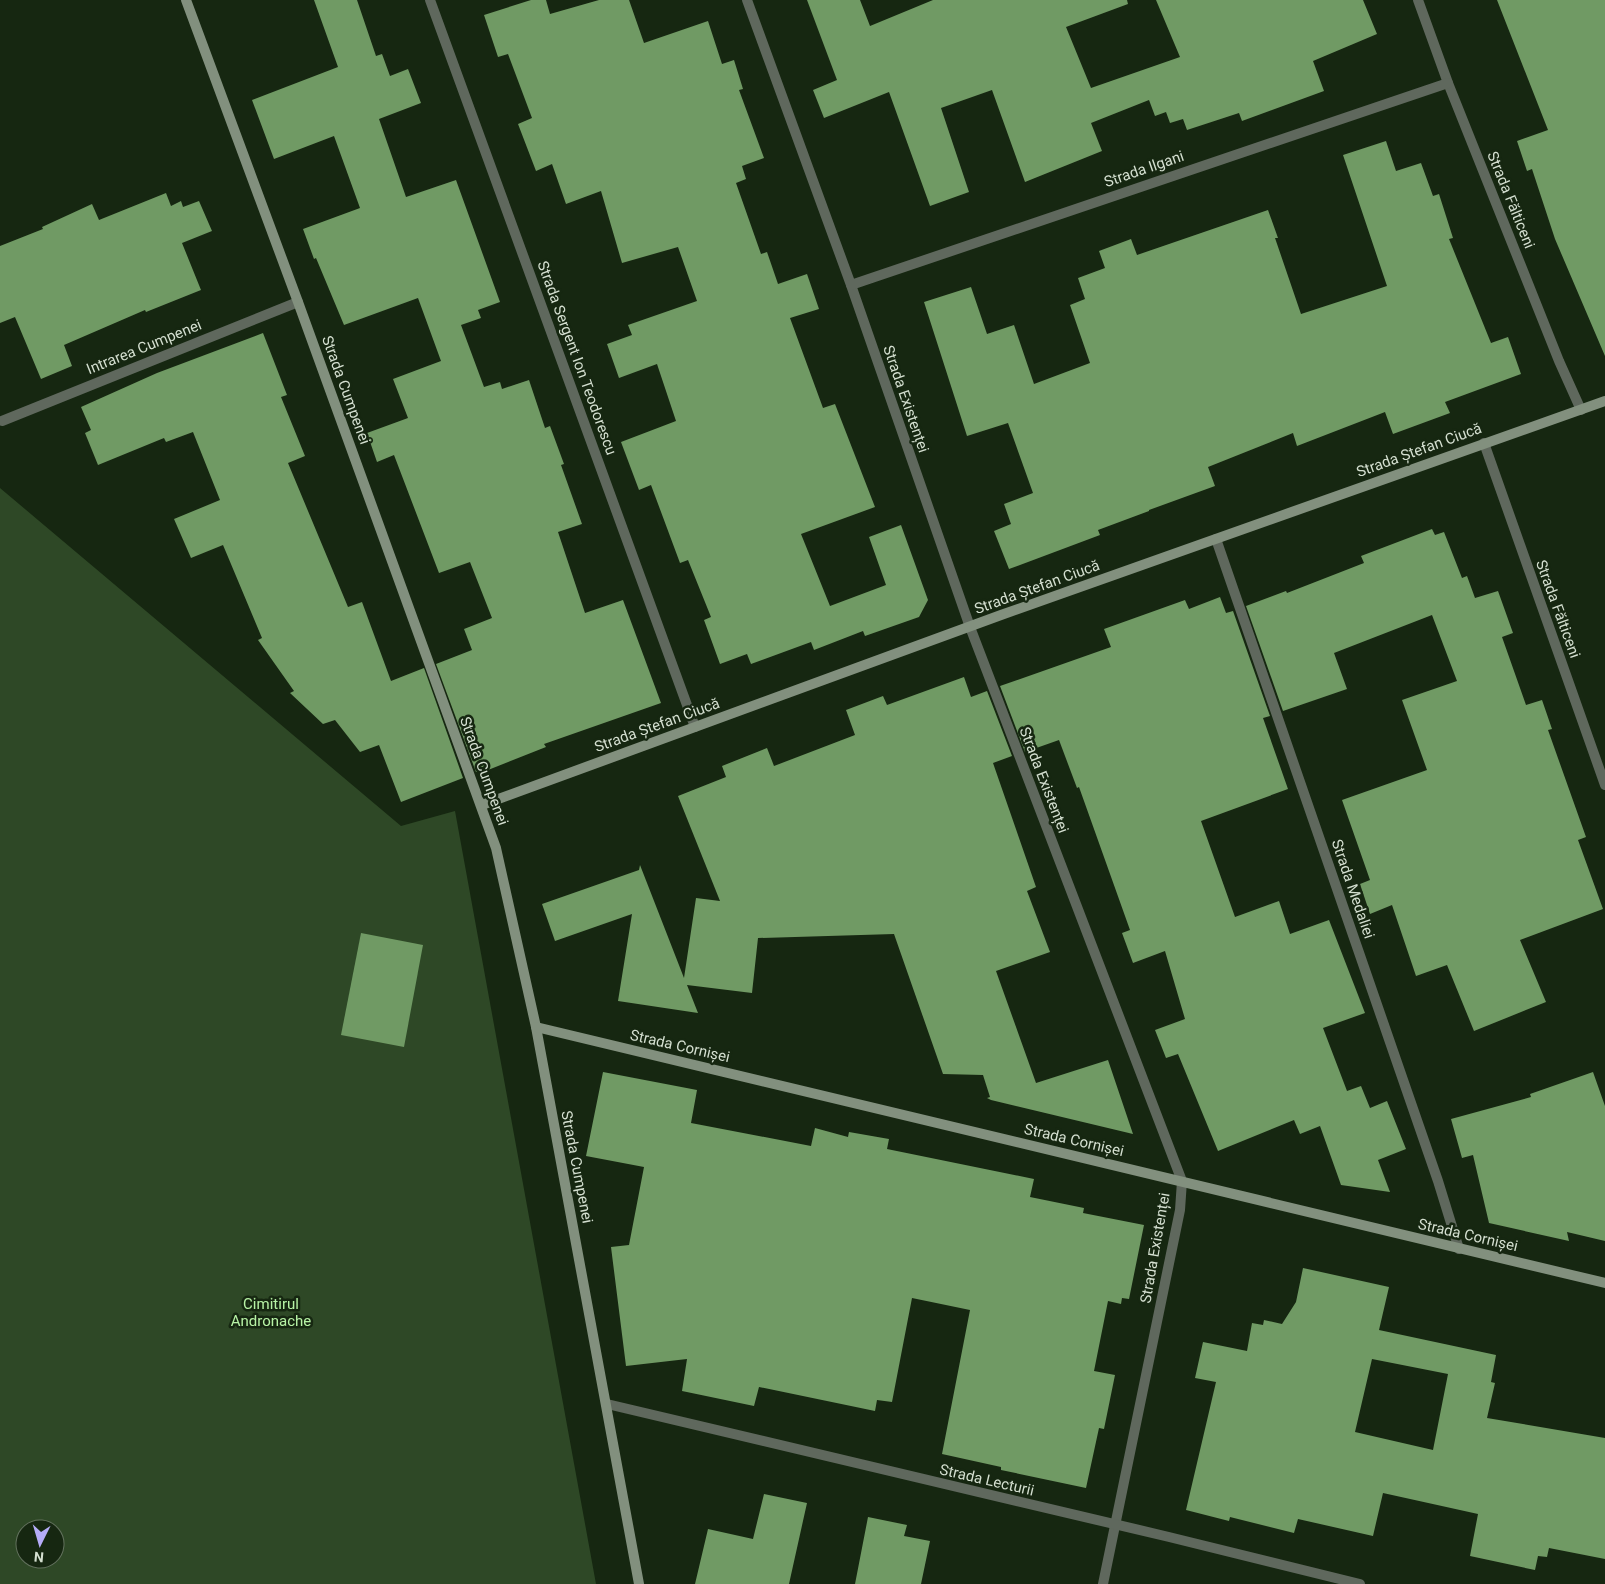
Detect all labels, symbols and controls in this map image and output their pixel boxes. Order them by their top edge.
street label: Strada Ilgani [1102,147,1186,191]
street label: Strada Fălticeni [1483,149,1539,251]
street label: Strada Sergent Ion Teodorescu [533,259,621,457]
street label: Intrarea Cumpenei [84,316,204,378]
street label: Strada Cumpenei [318,333,374,447]
street label: Strada Existenței [879,343,933,455]
street label: Strada Ștefan Ciucă [1354,419,1484,481]
street label: Strada Ștefan Ciucă [972,556,1102,618]
street label: Strada Fălticeni [1532,557,1584,661]
street label: Strada Ștefan Ciucă [592,694,722,756]
street label: Strada Cumpenei [456,714,512,828]
street label: Strada Existenței [1016,724,1072,836]
street label: Strada Medaliei [1328,837,1378,941]
street label: Strada Cornișei [628,1026,732,1066]
street label: Strada Cumpenei [557,1109,597,1225]
street label: Strada Cornișei [1022,1120,1126,1160]
street label: Strada Existenței [1136,1191,1174,1305]
street label: Strada Cornișei [1416,1215,1520,1255]
park label: Cimitirul Andronache [231,1295,311,1330]
street label: Strada Lecturii [938,1460,1036,1500]
north arrow [15,1519,65,1569]
text: N [33,1549,44,1565]

